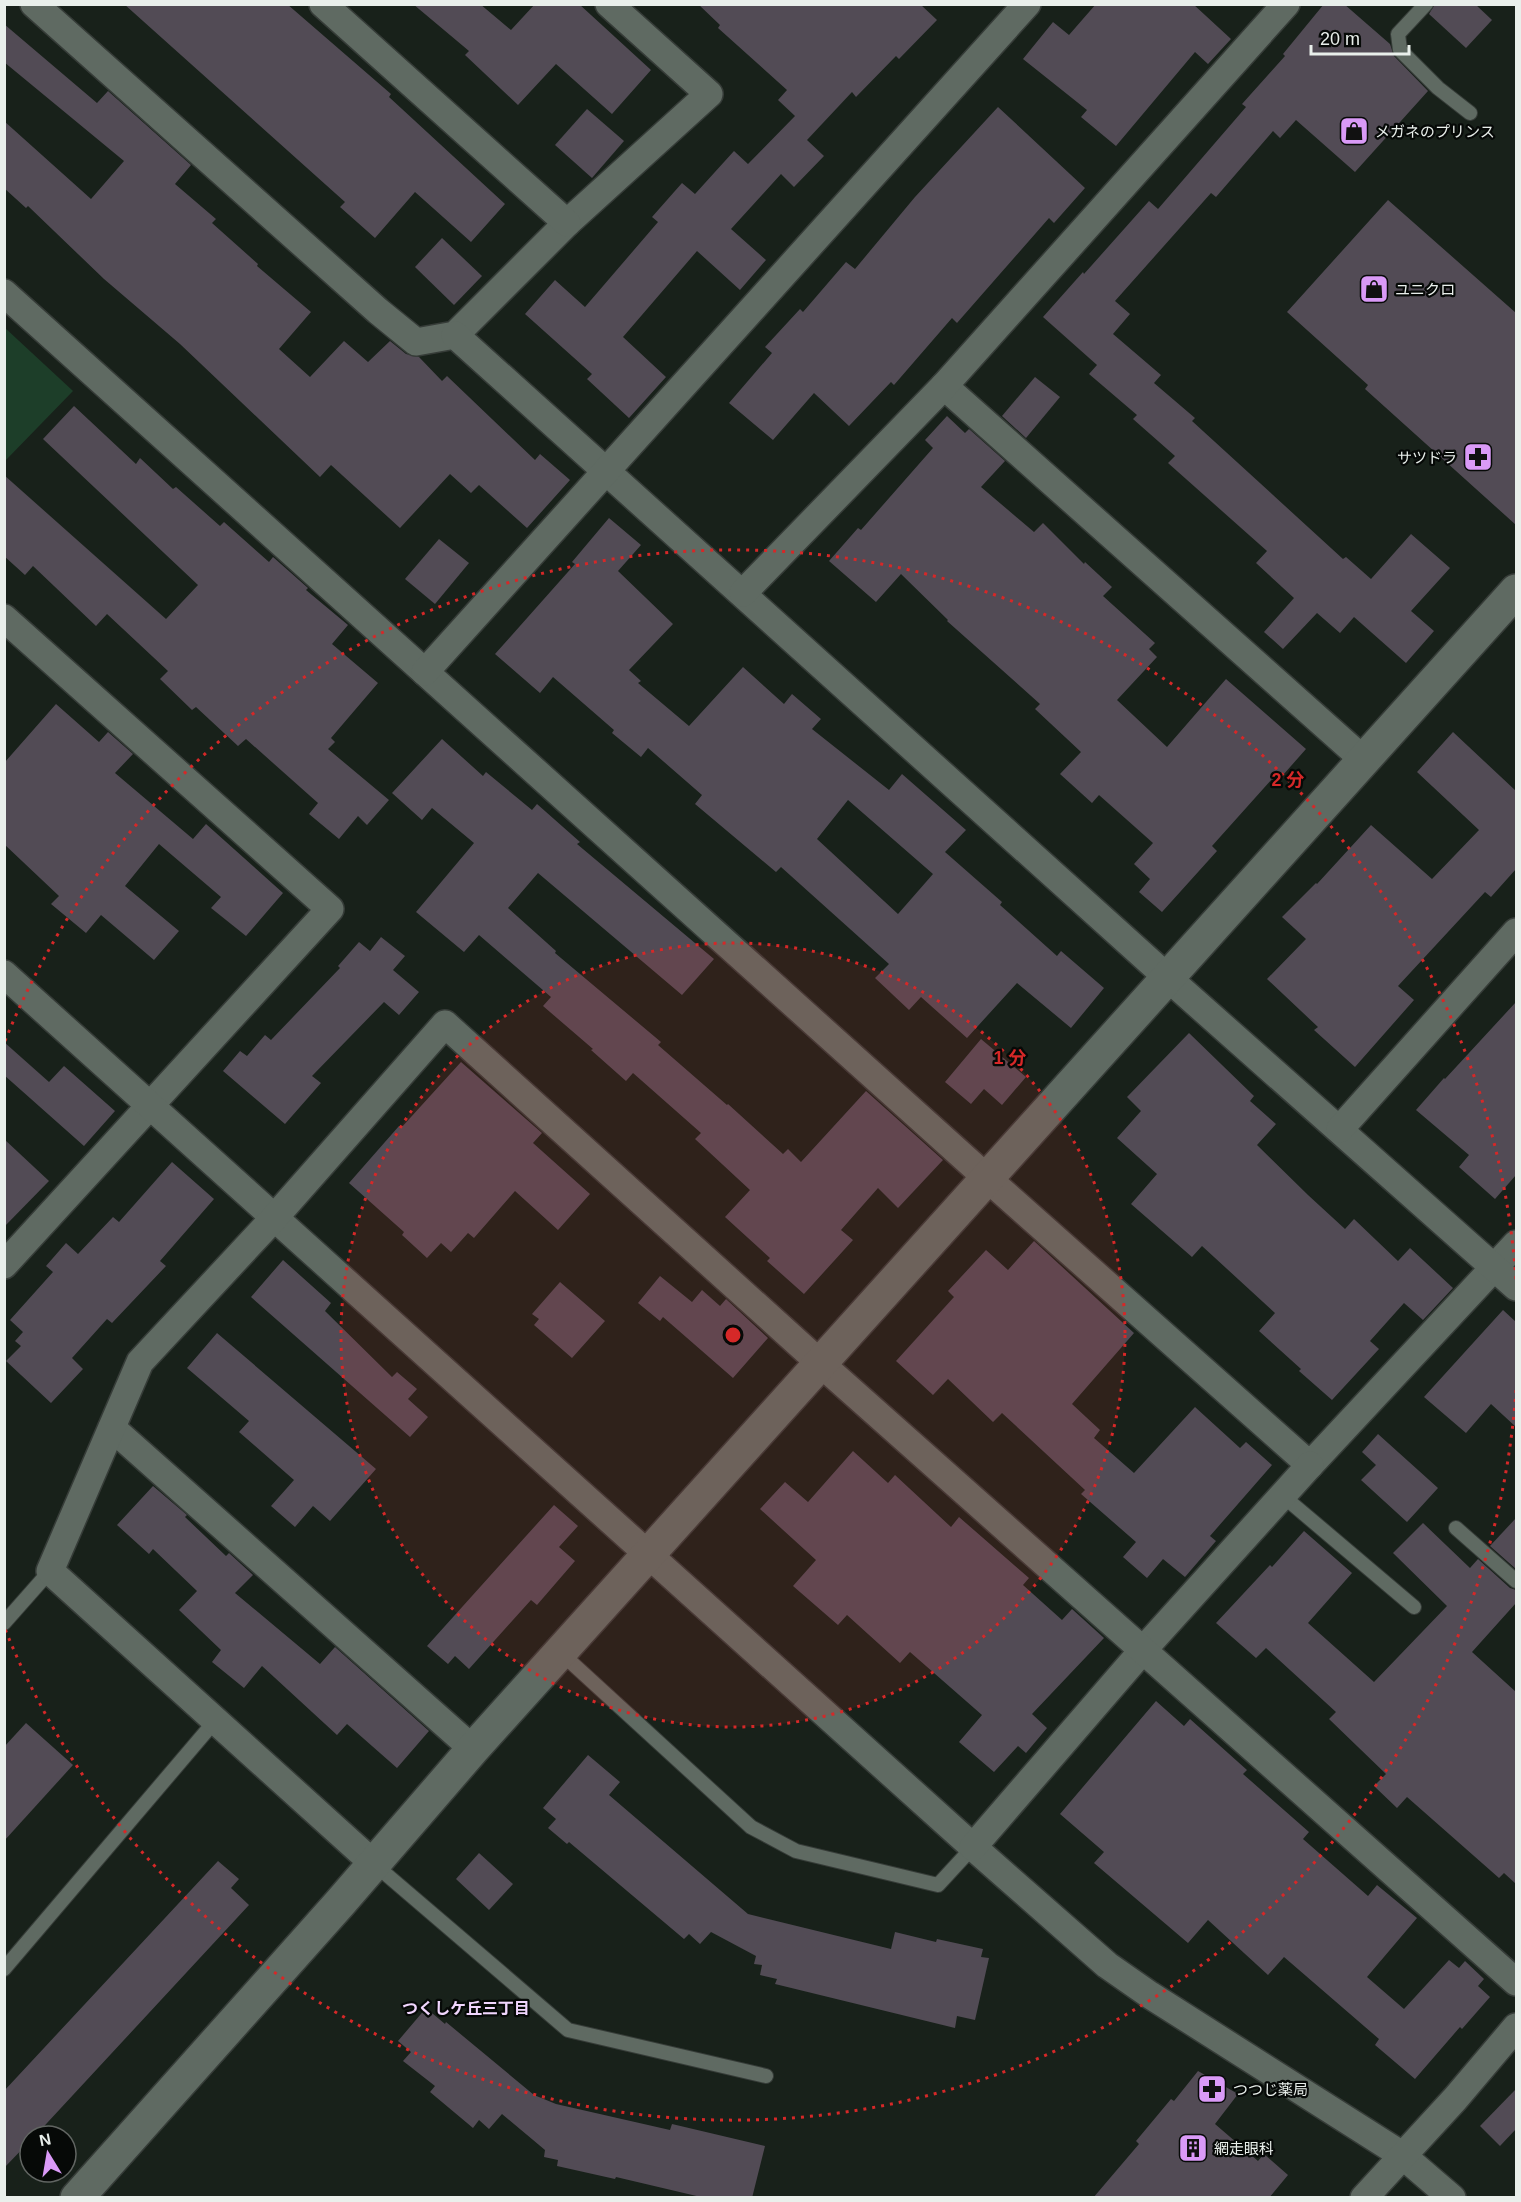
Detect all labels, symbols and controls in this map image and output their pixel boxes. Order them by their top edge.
scale bar [1311,18,1408,56]
text: 20 m [1320,29,1360,49]
shop icon: メガネのプリンス [1338,115,1370,147]
place label: メガネのプリンス [1375,123,1495,140]
shop icon: ユニクロ [1358,273,1390,305]
place label: ユニクロ [1395,281,1455,298]
pharmacy icon: サツドラ [1462,441,1494,473]
place label: サツドラ [1397,449,1457,466]
text: 2 分 [1271,770,1305,790]
text: 1 分 [993,1048,1027,1068]
centre of rings [723,1325,743,1345]
district label: つくしケ丘三丁目 [402,2000,530,2017]
pharmacy icon: つつじ薬局 [1196,2073,1228,2105]
place label: つつじ薬局 [1233,2081,1308,2098]
north arrow [18,2124,78,2184]
text: N [38,2130,53,2149]
building icon: 網走眼科 [1177,2132,1209,2164]
place label: 網走眼科 [1214,2140,1274,2157]

